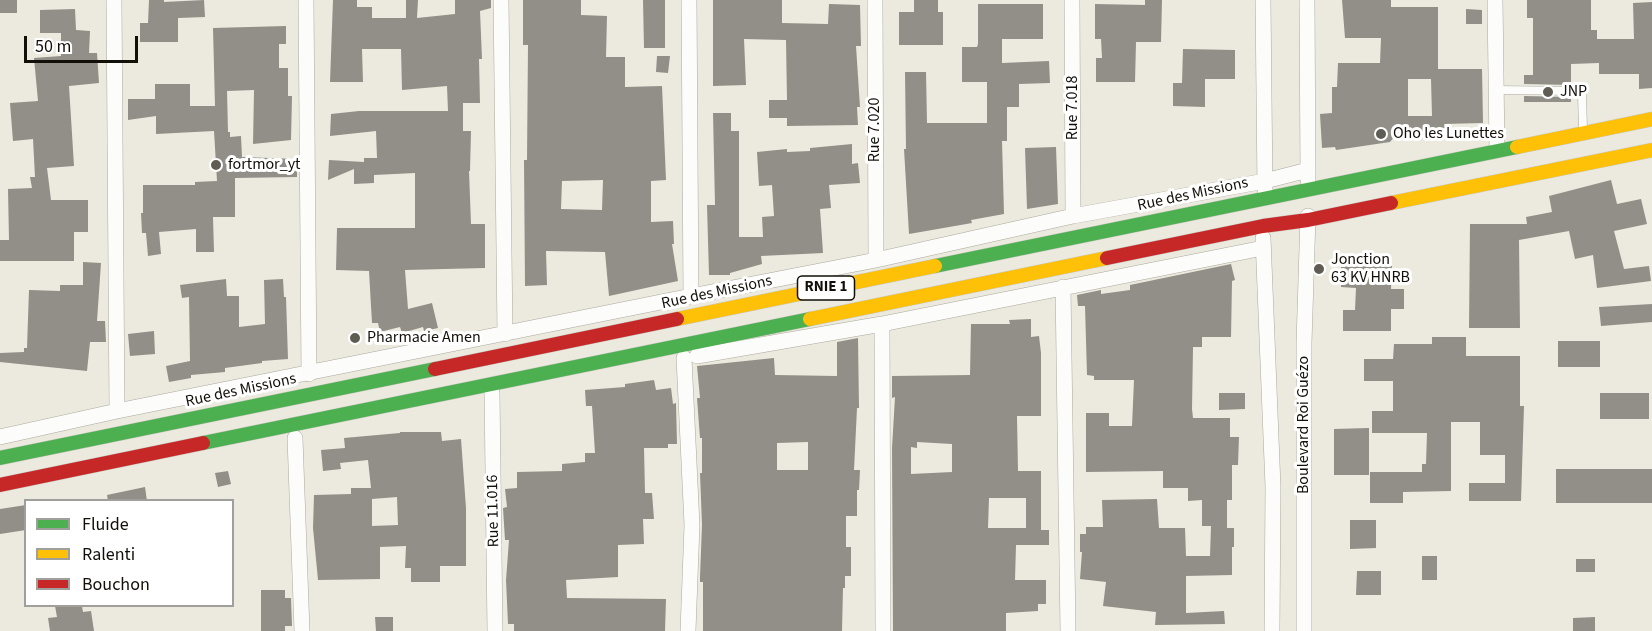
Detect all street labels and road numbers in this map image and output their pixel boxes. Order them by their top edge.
street label: Rue 7.018 [1063,76,1083,140]
street label: Rue 7.020 [865,98,885,162]
street label: Rue des Missions [1136,174,1250,216]
street label: Rue des Missions [660,272,774,314]
road number: RNIE 1 [798,276,854,300]
street label: Boulevard Roi Guézo [1294,356,1314,494]
street label: Rue des Missions [184,370,298,412]
street label: Rue 11.016 [484,474,504,548]

